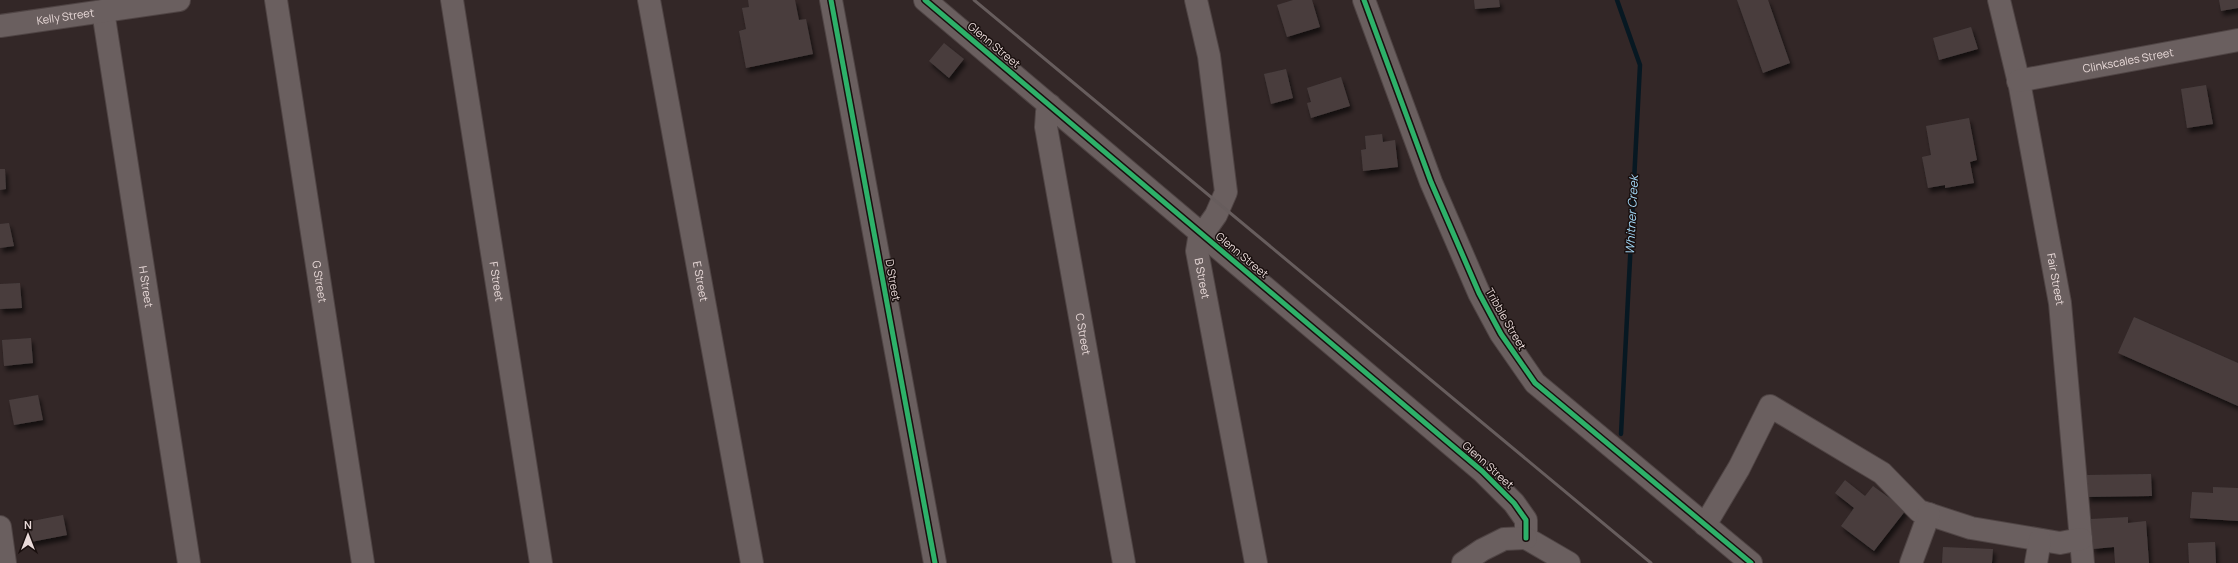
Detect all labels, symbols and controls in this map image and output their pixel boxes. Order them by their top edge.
street label: Kelly Street [35,4,95,28]
street label: Glenn Street [965,18,1024,71]
street label: Clinkscales Street [2081,44,2175,76]
water label: Whitner Creek [1621,173,1642,255]
street label: Glenn Street [1213,228,1272,281]
street label: Fair Street [2044,252,2068,306]
street label: B Street [1191,257,1214,300]
street label: D Street [882,258,905,302]
street label: G Street [309,260,331,304]
street label: F Street [486,260,508,302]
street label: E Street [690,260,712,303]
street label: H Street [136,265,157,309]
street label: Tribble Street [1483,285,1530,352]
street label: C Street [1072,312,1095,356]
street label: Glenn Street [1459,438,1517,492]
north arrow [8,515,48,555]
text: N [24,517,32,532]

